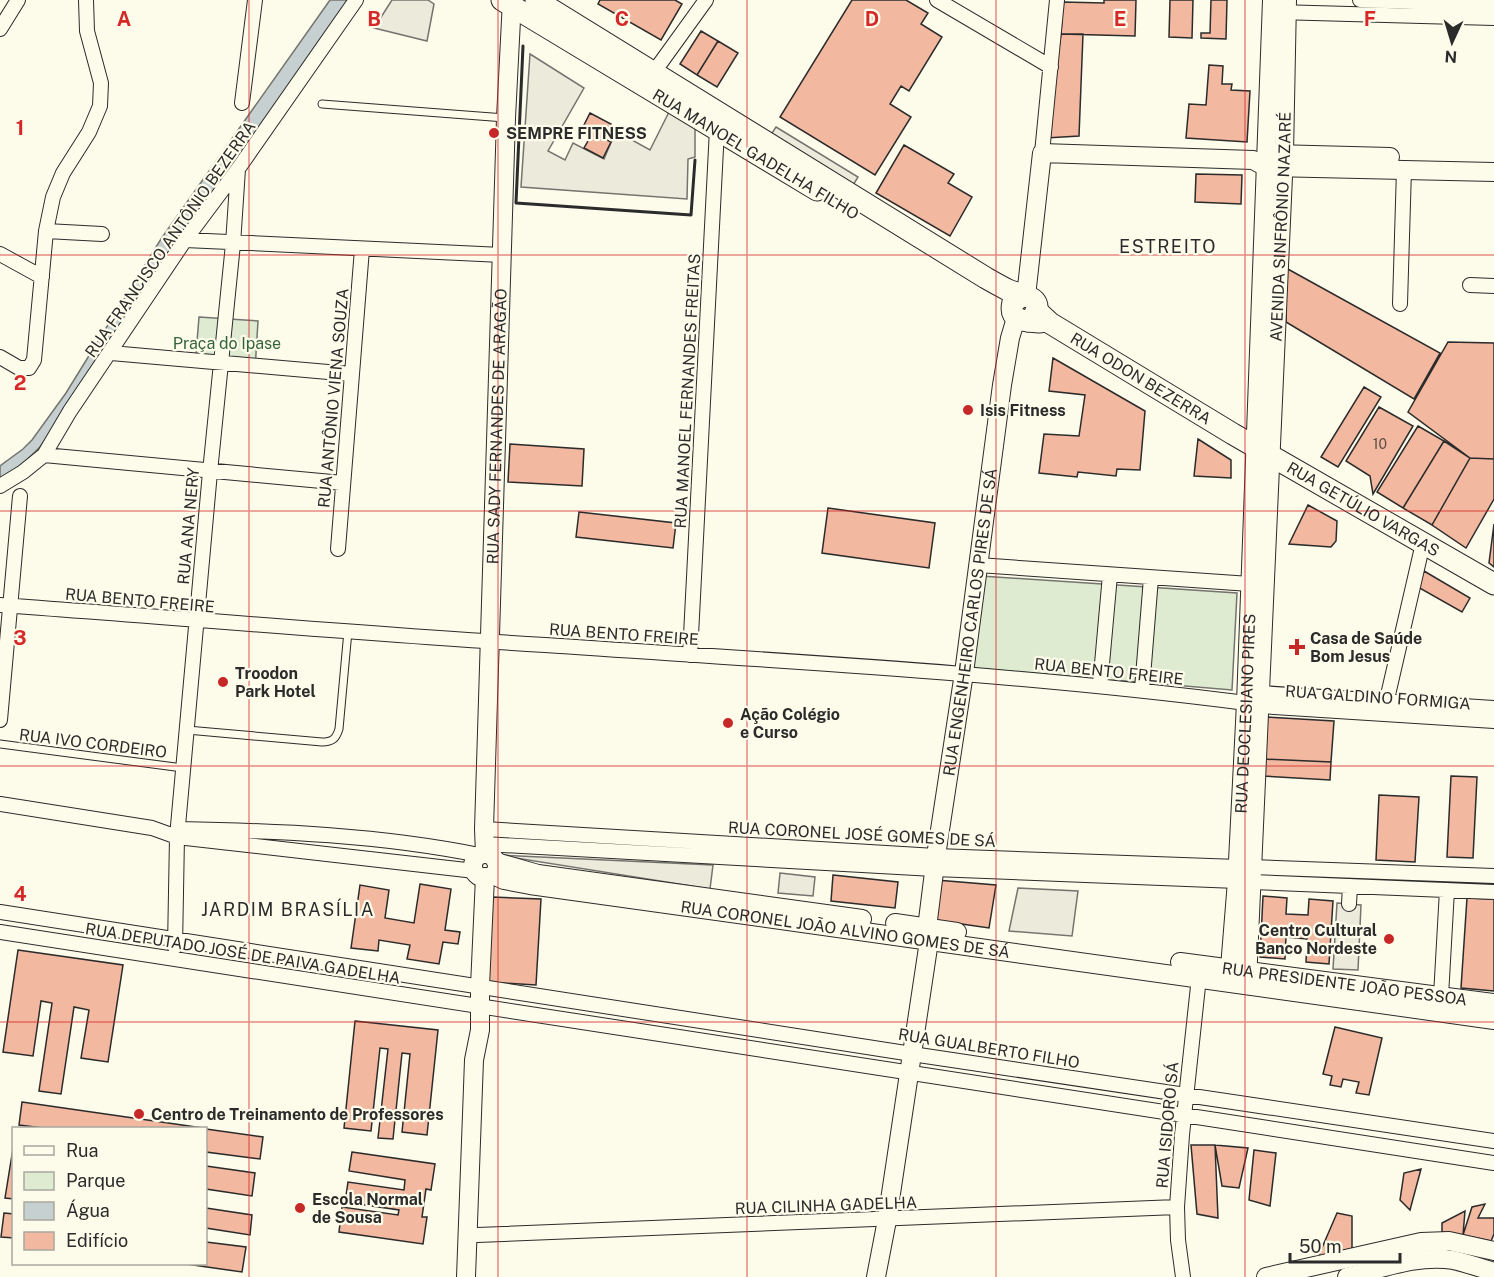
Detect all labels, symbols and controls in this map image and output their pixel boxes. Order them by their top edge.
text: A [117,7,131,31]
text: B [367,7,381,31]
text: C [615,7,629,31]
text: D [865,7,879,31]
text: E [1114,7,1126,31]
text: F [1364,7,1376,31]
north arrow [1422,12,1482,72]
text: N [1444,47,1458,66]
street label: RUA MANOEL GADELHA FILHO [649,85,862,224]
street label: AVENIDA SINFRÔNIO NAZARÉ [1267,111,1295,342]
text: 1 [16,116,24,140]
street label: RUA FRANCISCO ANTÔNIO BEZERRA [80,117,260,361]
place label: SEMPRE FITNESS [506,124,647,143]
marker: SEMPRE FITNESS [487,126,501,140]
district label: ESTREITO [1119,236,1217,257]
street label: RUA MANOEL FERNANDES FREITAS [671,253,704,529]
street label: RUA ANTÔNIO VIENA SOUZA [313,287,353,509]
street label: RUA SADY FERNANDES DE ARAGÃO [483,288,511,565]
street label: RUA ODON BEZERRA [1067,329,1214,428]
park label: Praça do Ipase [173,334,281,353]
text: 2 [14,371,26,395]
place label: Isis Fitness [980,401,1066,420]
marker: Isis Fitness [961,403,975,417]
house number: 10 [1373,436,1387,452]
street label: RUA GETÚLIO VARGAS [1283,458,1443,561]
street label: RUA ANA NERY [174,466,203,585]
street label: RUA ENGENHEIRO CARLOS PIRES DE SÁ [939,467,1001,777]
street label: RUA BENTO FREIRE [64,584,216,616]
street label: RUA DEOCLESIANO PIRES [1231,613,1259,814]
street label: RUA BENTO FREIRE [548,620,699,649]
text: 3 [13,626,27,650]
place label: Casa de Saúde Bom Jesus [1310,629,1422,666]
marker: Casa de Saúde Bom Jesus [1288,638,1306,656]
street label: RUA BENTO FREIRE [1033,654,1185,689]
place label: Troodon Park Hotel [235,664,316,701]
marker: Troodon Park Hotel [216,675,230,689]
street label: RUA GALDINO FORMIGA [1285,682,1471,713]
place label: Ação Colégio e Curso [740,705,840,742]
marker: Ação Colégio e Curso [721,716,735,730]
street label: RUA IVO CORDEIRO [18,725,168,762]
street label: RUA CORONEL JOSÉ GOMES DE SÁ [728,817,996,851]
text: 4 [13,882,27,906]
street label: RUA CORONEL JOÃO ALVINO GOMES DE SÁ [679,897,1011,962]
district label: JARDIM BRASÍLIA [201,898,375,920]
street label: RUA DEPUTADO JOSÉ DE PAIVA GADELHA [84,918,402,988]
place label: Centro Cultural Banco Nordeste [1255,921,1377,958]
marker: Centro Cultural Banco Nordeste [1382,932,1396,946]
street label: RUA PRESIDENTE JOÃO PESSOA [1221,959,1468,1009]
street label: RUA GUALBERTO FILHO [897,1025,1081,1072]
street label: RUA ISIDORO SÁ [1151,1061,1183,1189]
place label: Centro de Treinamento de Professores [151,1105,444,1124]
marker: Centro de Treinamento de Professores [132,1107,146,1121]
legend [12,1127,207,1265]
text: Rua [66,1140,98,1161]
text: Parque [66,1170,126,1191]
place label: Escola Normal de Sousa [312,1190,423,1227]
street label: RUA CILINHA GADELHA [735,1193,918,1218]
text: Água [66,1199,110,1221]
marker: Escola Normal de Sousa [293,1201,307,1215]
scale bar [1290,1226,1400,1264]
text: Edifício [66,1230,128,1251]
text: 50 m [1299,1236,1342,1257]

